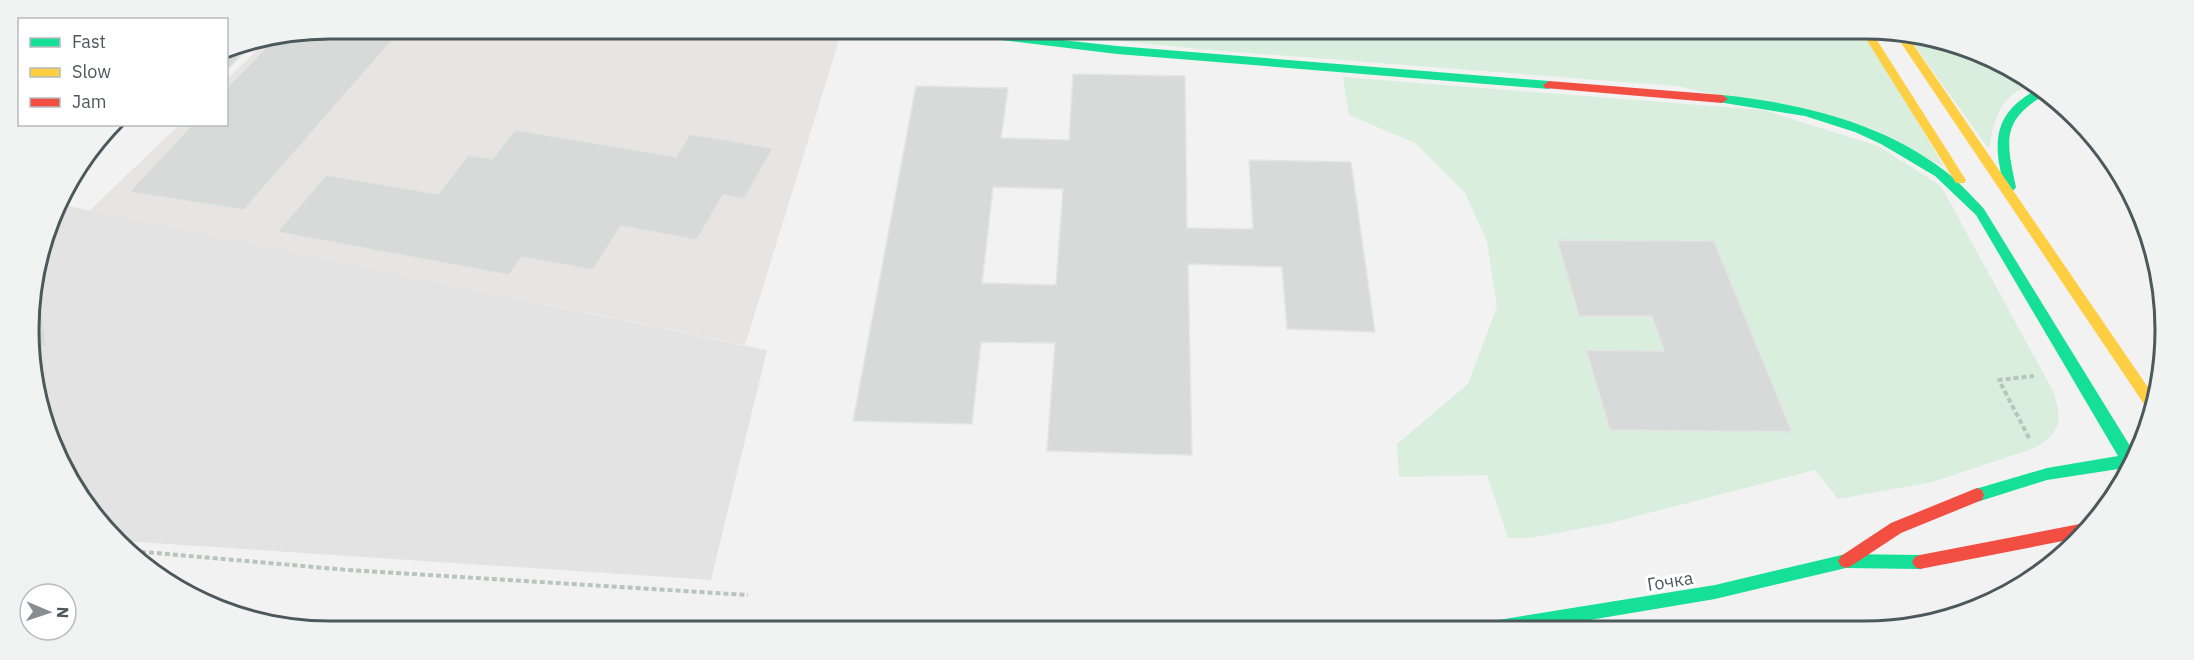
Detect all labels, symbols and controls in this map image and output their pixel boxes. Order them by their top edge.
legend [18,18,228,126]
text: Fast [72,30,106,53]
text: Slow [72,60,111,83]
text: Jam [72,90,107,113]
street label: Гочка [1645,566,1695,596]
north arrow [18,582,78,642]
text: N [53,606,73,619]

